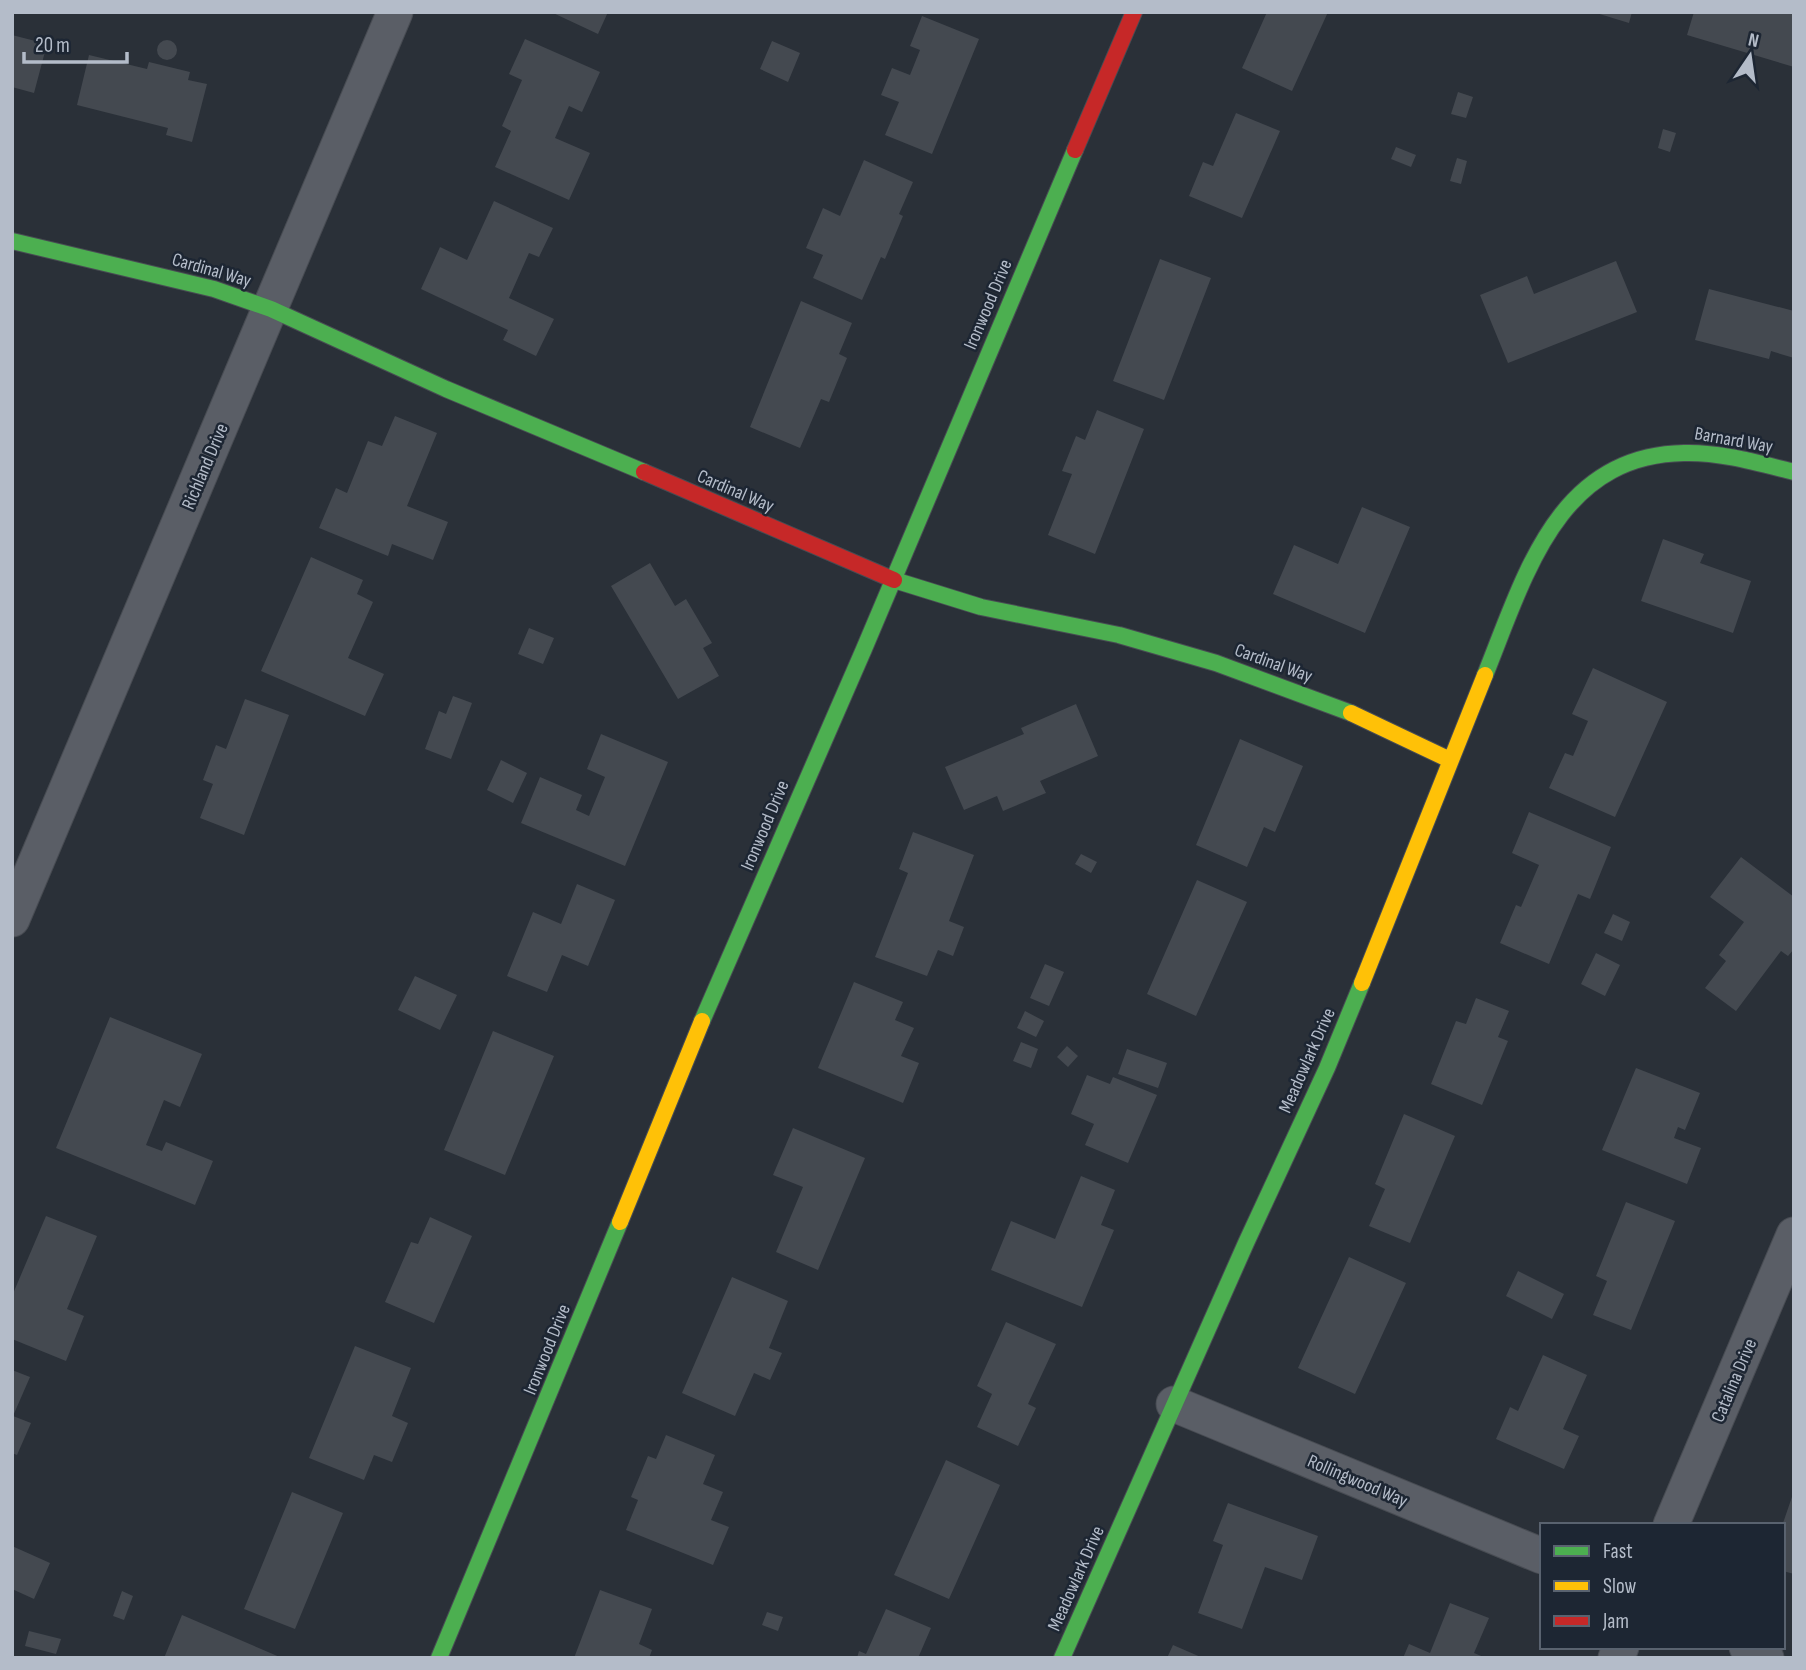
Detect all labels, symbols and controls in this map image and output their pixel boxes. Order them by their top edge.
scale bar [24,21,128,65]
north arrow [1715,21,1785,91]
text: N [1746,29,1761,53]
text: 20 m [35,33,70,58]
street label: Cardinal Way [169,248,254,293]
street label: Ironwood Drive [959,256,1018,353]
street label: Richland Drive [177,420,234,513]
street label: Barnard Way [1693,422,1775,459]
street label: Cardinal Way [694,465,778,518]
street label: Cardinal Way [1231,639,1316,688]
street label: Ironwood Drive [736,777,795,874]
street label: Meadowlark Drive [1274,1005,1341,1117]
street label: Ironwood Drive [519,1301,576,1398]
street label: Catalina Drive [1707,1335,1762,1426]
street label: Rollingwood Way [1304,1450,1412,1513]
street label: Meadowlark Drive [1043,1523,1110,1635]
legend [1540,1523,1785,1649]
text: Fast [1603,1539,1633,1564]
text: Slow [1603,1574,1637,1599]
text: Jam [1602,1609,1629,1634]

